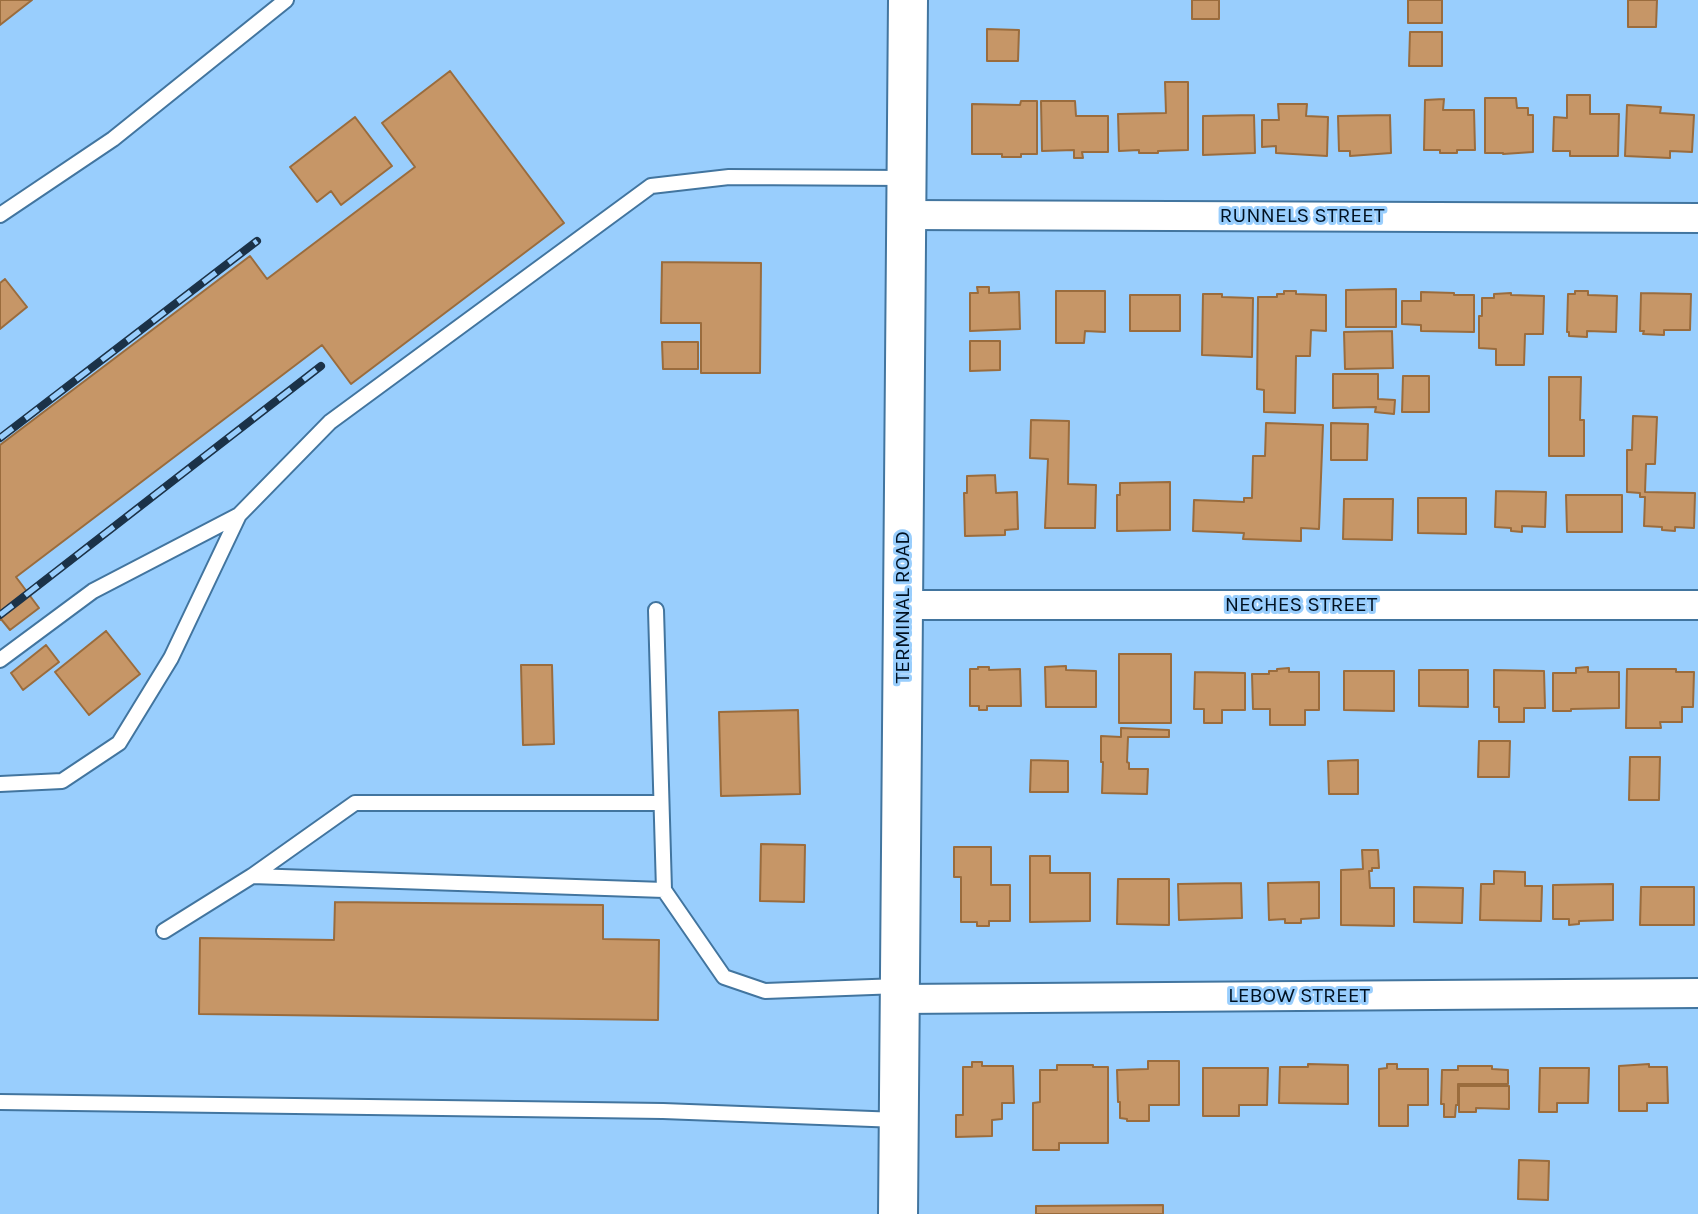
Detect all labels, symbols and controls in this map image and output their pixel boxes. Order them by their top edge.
street label: RUNNELS STREET [1220,203,1384,229]
street label: TERMINAL ROAD [890,531,916,683]
street label: NECHES STREET [1225,592,1377,618]
street label: LEBOW STREET [1228,983,1370,1009]

